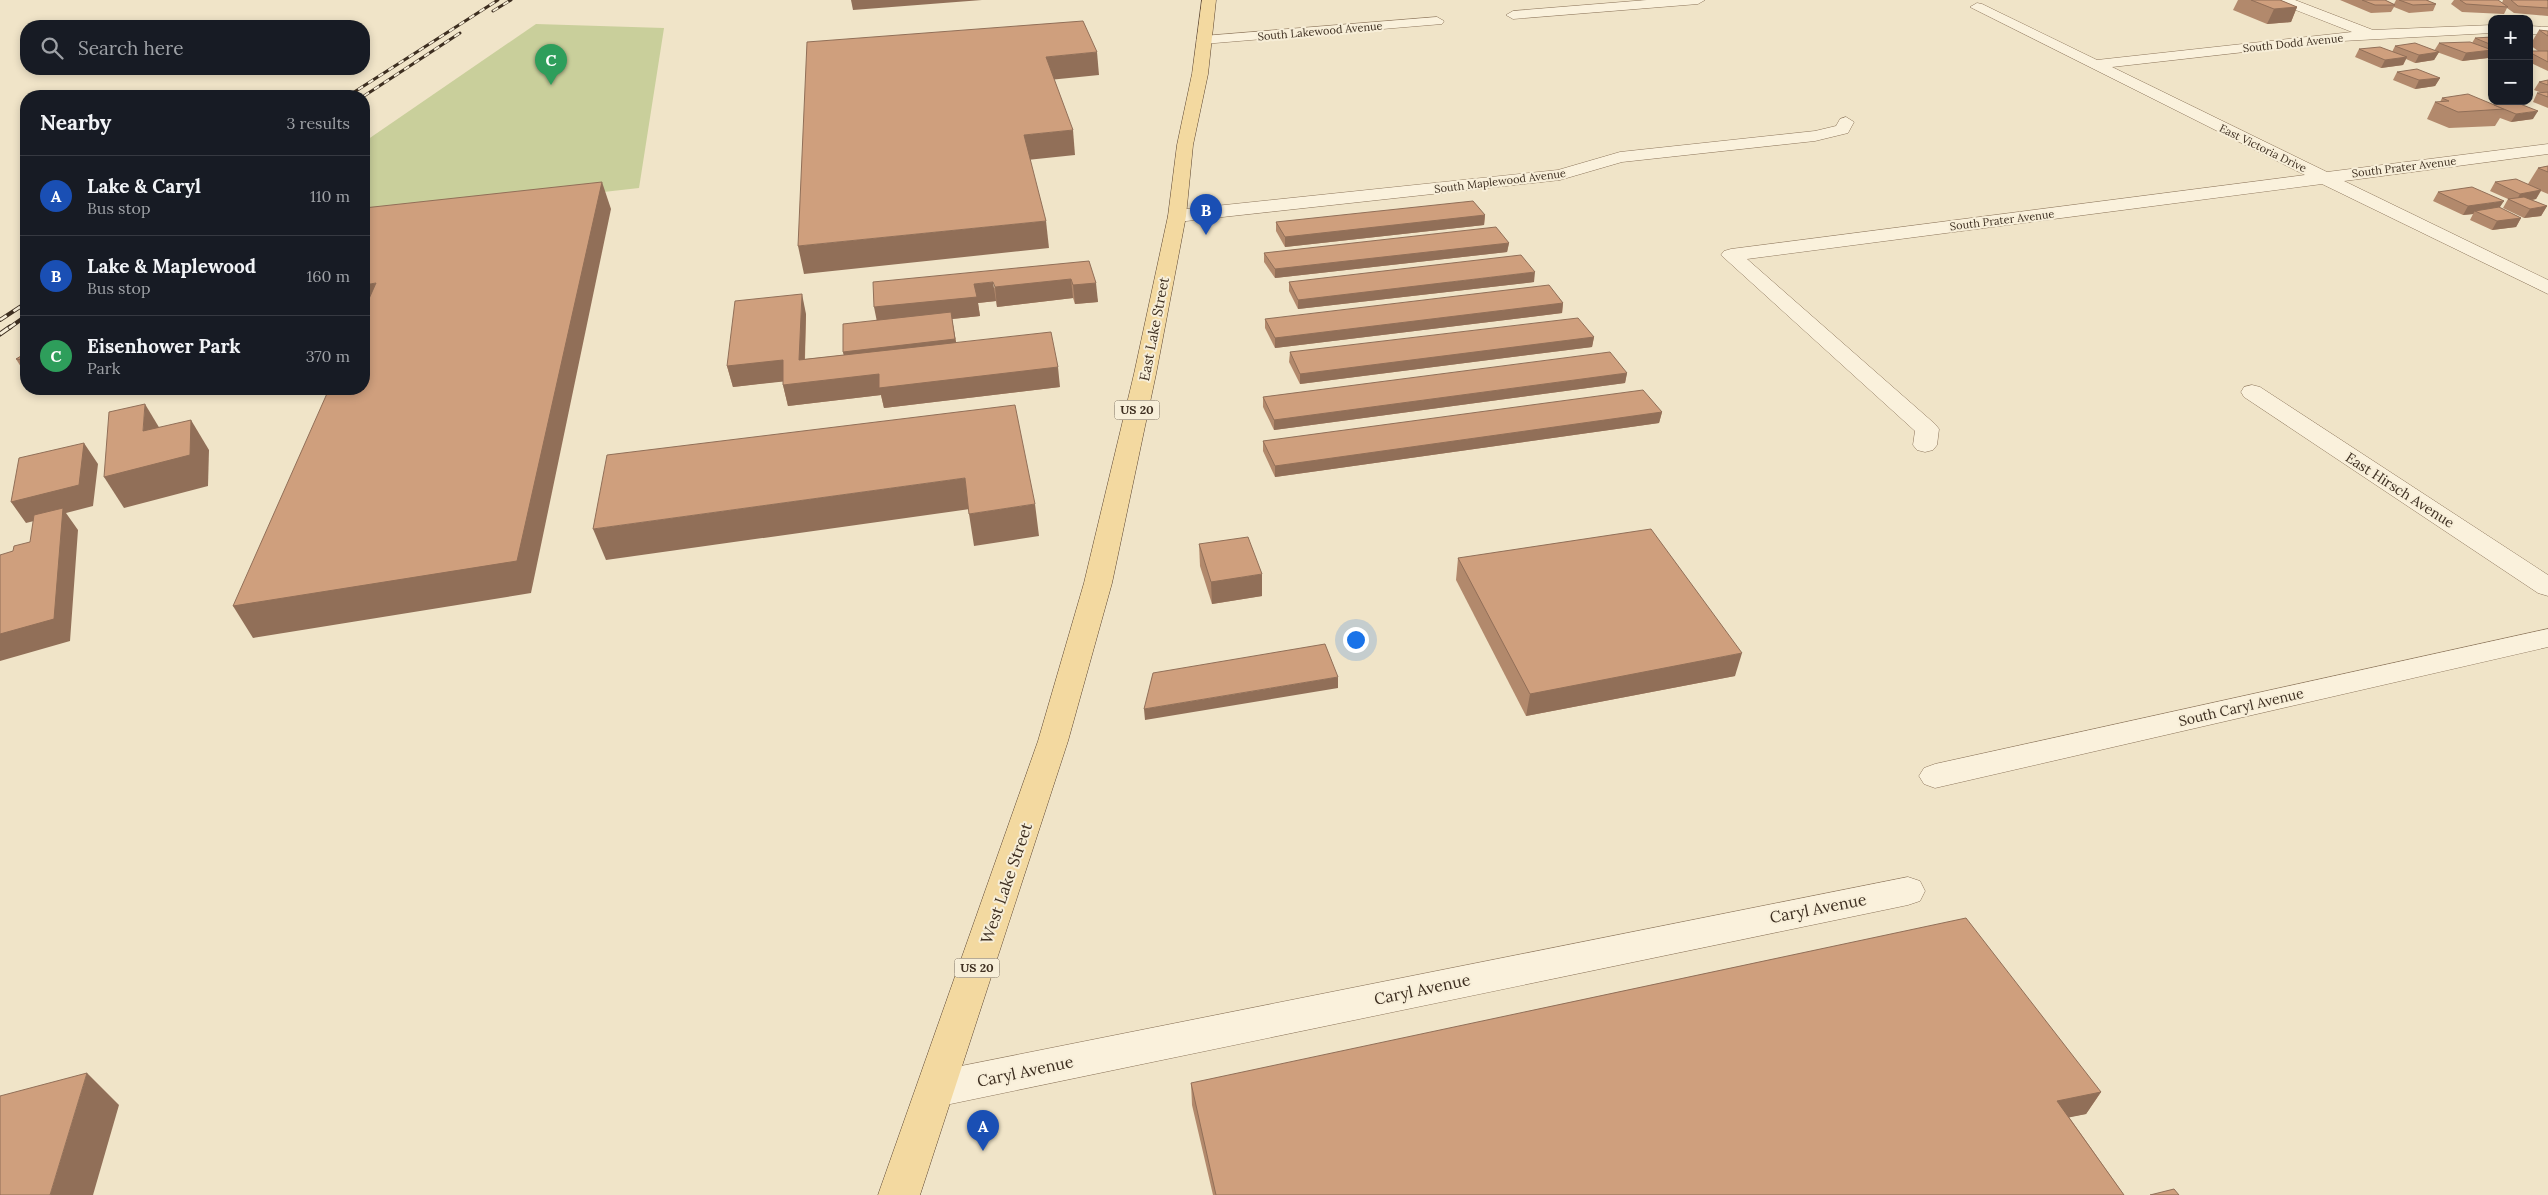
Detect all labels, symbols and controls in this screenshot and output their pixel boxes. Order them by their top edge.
map controls [2488,15,2533,105]
button: + [2488,15,2533,60]
street label: South Lakewood Avenue [1257,19,1383,43]
search box [20,20,370,75]
street label: South Dodd Avenue [2242,31,2344,55]
icon: search [38,34,66,62]
text: Search here [78,36,184,60]
pin: C [535,44,567,85]
button: − [2488,60,2533,105]
text: Nearby [40,109,111,136]
text: 3 results [286,113,350,133]
street label: East Victoria Drive [2217,121,2309,175]
street label: South Prater Avenue [2351,154,2457,180]
street label: South Maplewood Avenue [1433,166,1567,196]
text: Lake & Caryl [87,174,201,198]
text: A [51,186,61,206]
text: 110 m [310,186,350,206]
pin: B [1190,194,1222,235]
text: Bus stop [87,198,151,218]
street label: South Prater Avenue [1949,207,2055,233]
text: Lake & Maplewood [87,254,256,278]
text: B [51,266,61,286]
text: 160 m [306,266,350,286]
street label: East Lake Street [1135,275,1173,383]
text: Bus stop [87,278,151,298]
text: Eisenhower Park [87,334,241,358]
text: C [50,346,62,366]
text: 370 m [306,346,350,366]
text: Park [87,358,120,378]
road number: US 20 [1114,400,1160,420]
street label: East Hirsch Avenue [2342,448,2458,532]
your location [1343,627,1369,653]
street label: South Caryl Avenue [2177,684,2306,730]
street label: West Lake Street [976,819,1036,946]
street label: Caryl Avenue [1768,889,1868,927]
road number: US 20 [954,958,1000,978]
street label: Caryl Avenue [1372,969,1472,1009]
street label: Caryl Avenue [975,1051,1075,1091]
pin: A [967,1110,999,1151]

